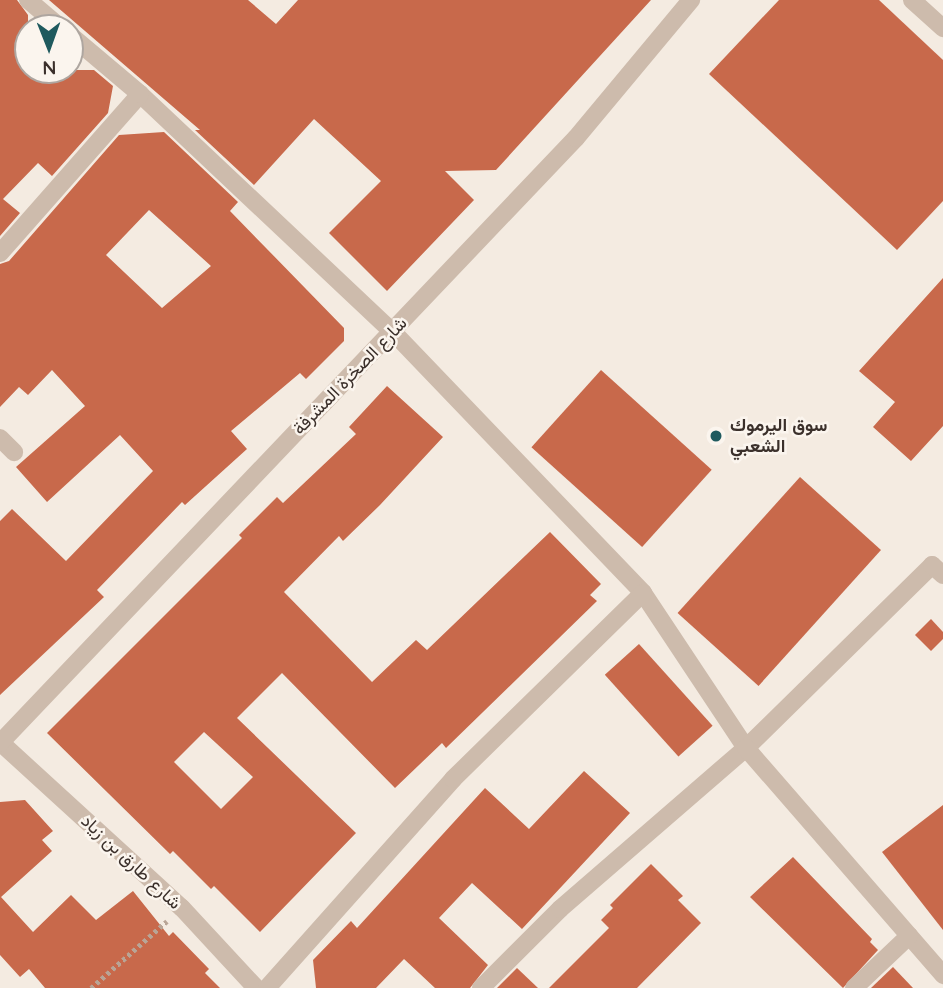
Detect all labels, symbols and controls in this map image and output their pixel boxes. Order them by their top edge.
north arrow [14,14,84,84]
text: N [42,56,57,80]
street label: شارع الصخرة المشرفة [288,313,412,439]
place label: سوق اليرموك الشعبي [730,415,827,458]
marker: سوق اليرموك الشعبي [708,428,724,444]
street label: شارع طارق بن زياد [77,810,185,914]

